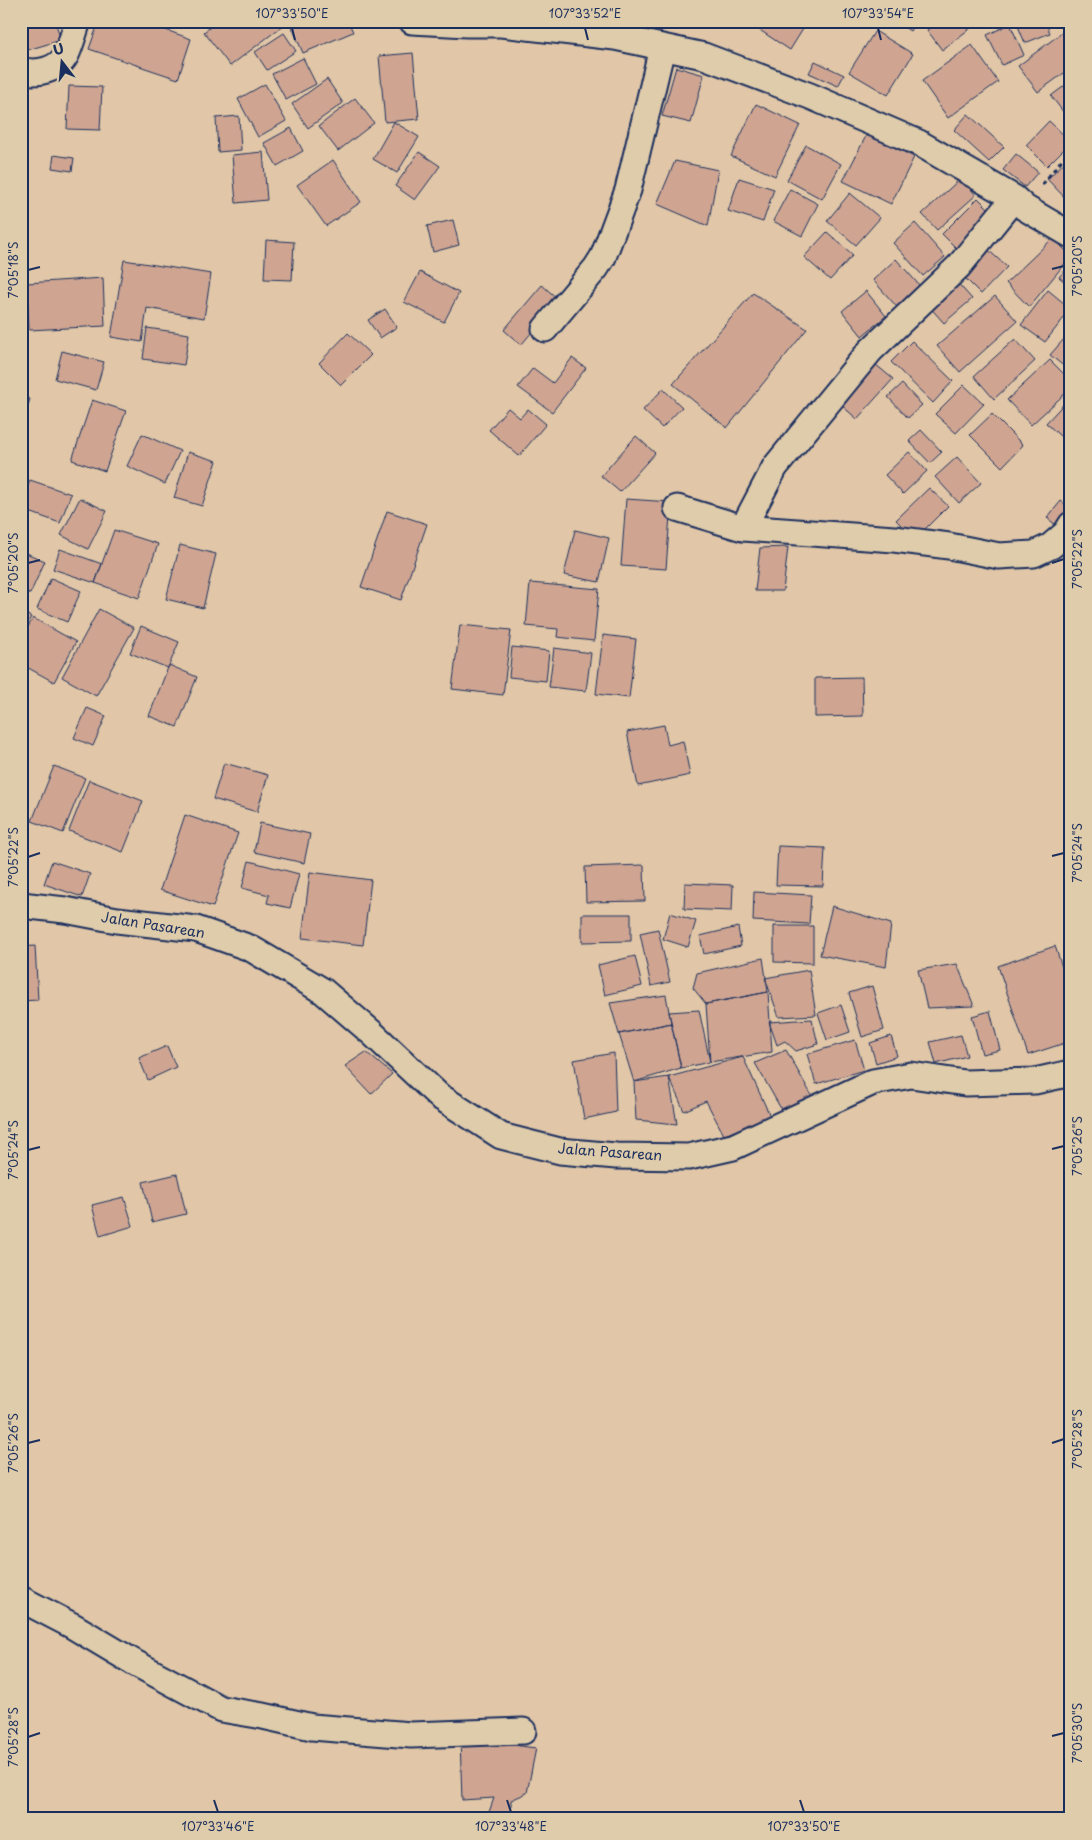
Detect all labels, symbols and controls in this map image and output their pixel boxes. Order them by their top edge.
text: 107°33'50"E [256,4,328,22]
text: 107°33'52"E [549,4,621,22]
text: 107°33'54"E [842,4,914,22]
text: U [50,37,66,61]
north arrow [38,38,88,88]
text: 7°05'20"S [1068,236,1086,296]
text: 7°05'18"S [4,242,22,298]
text: 7°05'22"S [1068,529,1086,589]
text: 7°05'20"S [4,533,22,593]
text: 7°05'24"S [1068,823,1086,883]
text: 7°05'22"S [4,827,22,887]
street label: Jalan Pasarean [100,906,206,943]
text: 7°05'26"S [1068,1116,1086,1176]
text: 7°05'24"S [4,1120,22,1180]
street label: Jalan Pasarean [557,1137,663,1166]
text: 7°05'28"S [1068,1409,1086,1469]
text: 7°05'26"S [4,1413,22,1473]
text: 7°05'30"S [1068,1703,1086,1763]
text: 7°05'28"S [4,1707,22,1767]
text: 107°33'46"E [182,1817,254,1835]
text: 107°33'48"E [475,1817,547,1835]
text: 107°33'50"E [768,1817,840,1835]

